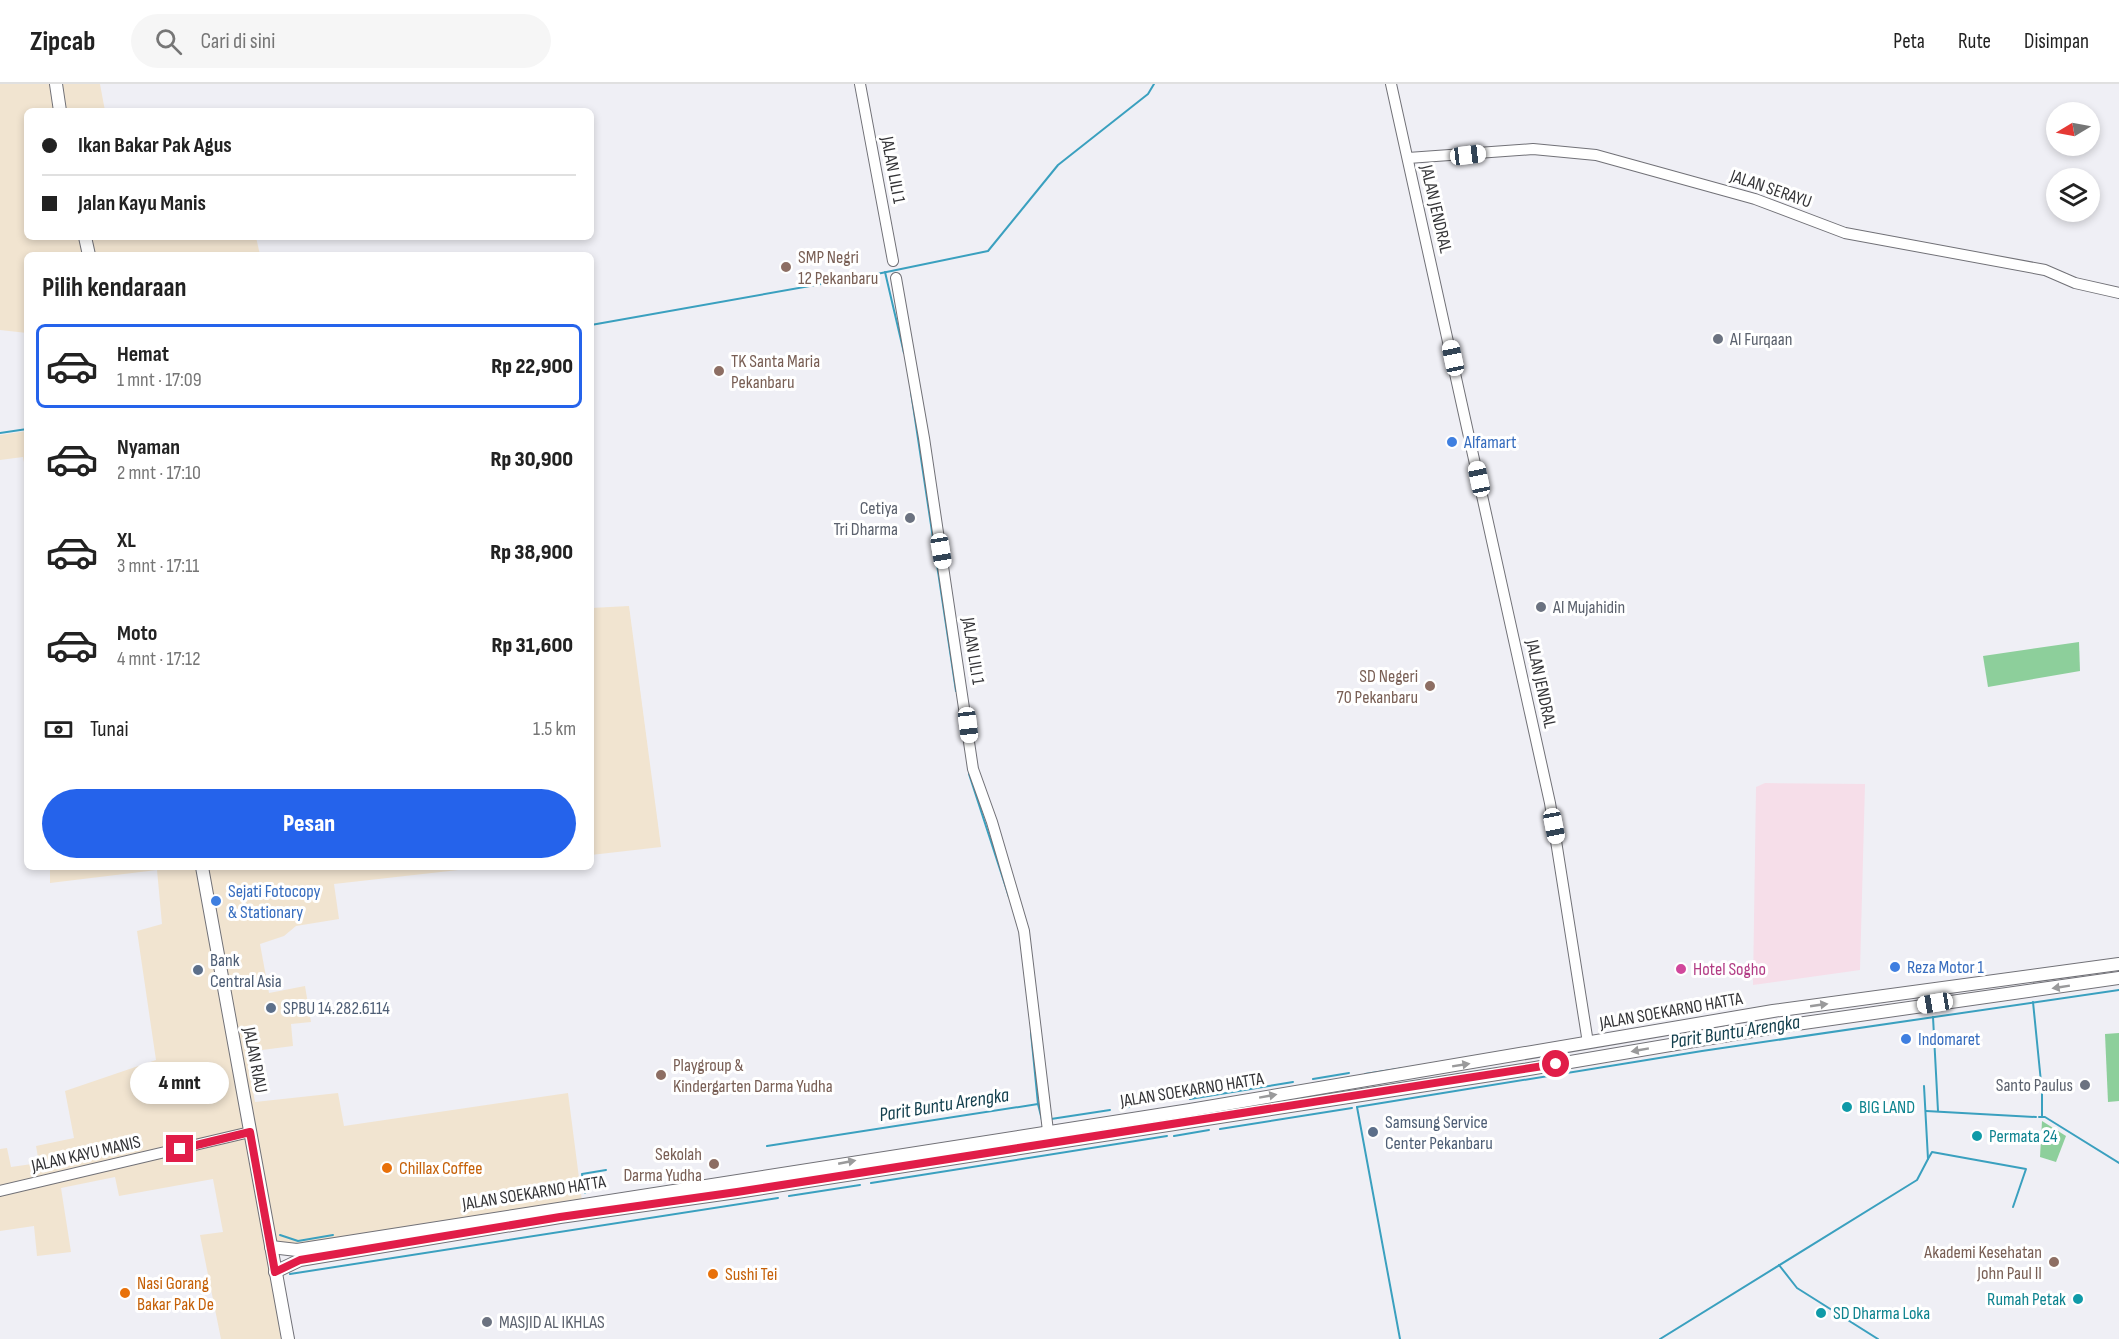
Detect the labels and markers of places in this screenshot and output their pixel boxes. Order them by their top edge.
place label: SMP Negri 12 Pekanbaru [798,247,878,289]
marker: SMP Negri 12 Pekanbaru [779,260,793,274]
place label: Al Furqaan [1729,329,1792,350]
marker: Al Furqaan [1711,332,1725,346]
place label: TK Santa Maria Pekanbaru [731,351,820,393]
marker: TK Santa Maria Pekanbaru [712,364,726,378]
place label: Alfamart [1463,432,1517,453]
marker: Alfamart [1445,435,1459,449]
place label: Cetiya Tri Dharma [834,498,898,540]
marker: Cetiya Tri Dharma [903,511,917,525]
place label: Al Mujahidin [1552,597,1625,618]
marker: Al Mujahidin [1534,600,1548,614]
place label: SD Negeri 70 Pekanbaru [1337,666,1418,708]
marker: SD Negeri 70 Pekanbaru [1423,679,1437,693]
place label: Sejati Fotocopy & Stationary [228,881,321,923]
marker: Sejati Fotocopy & Stationary [209,894,223,908]
place label: Bank Central Asia [210,950,282,992]
place label: Reza Motor 1 [1907,957,1985,978]
place label: Hotel Sogho [1693,959,1766,980]
marker: Reza Motor 1 [1888,960,1902,974]
marker: Hotel Sogho [1674,962,1688,976]
marker: Bank Central Asia [191,963,205,977]
place label: SPBU 14.282.6114 [283,998,390,1019]
marker: SPBU 14.282.6114 [264,1001,278,1015]
place label: Indomaret [1918,1029,1981,1050]
marker: Indomaret [1899,1032,1913,1046]
place label: Playgroup & Kindergarten Darma Yudha [673,1055,833,1097]
marker: Playgroup & Kindergarten Darma Yudha [654,1068,668,1082]
place label: Santo Paulus [1996,1075,2073,1096]
marker: Santo Paulus [2078,1078,2092,1092]
place label: BIG LAND [1859,1097,1915,1118]
marker: BIG LAND [1840,1100,1854,1114]
place label: Samsung Service Center Pekanbaru [1385,1112,1493,1154]
marker: Samsung Service Center Pekanbaru [1366,1125,1380,1139]
place label: Permata 24 [1989,1126,2058,1147]
marker: Permata 24 [1970,1129,1984,1143]
place label: Sekolah Darma Yudha [623,1144,702,1186]
marker: Sekolah Darma Yudha [707,1157,721,1171]
place label: Chillax Coffee [399,1158,482,1179]
marker: Chillax Coffee [380,1161,394,1175]
place label: Akademi Kesehatan John Paul II [1923,1242,2042,1284]
marker: Akademi Kesehatan John Paul II [2047,1255,2061,1269]
place label: Sushi Tei [725,1264,777,1285]
marker: Sushi Tei [706,1267,720,1281]
place label: Nasi Gorang Bakar Pak De [137,1273,214,1315]
marker: Nasi Gorang Bakar Pak De [118,1286,132,1300]
place label: Rumah Petak [1987,1289,2066,1310]
marker: Rumah Petak [2071,1292,2085,1306]
place label: SD Dharma Loka [1833,1303,1930,1324]
marker: SD Dharma Loka [1814,1306,1828,1320]
place label: MASJID AL IKHLAS [499,1312,605,1333]
marker: MASJID AL IKHLAS [480,1315,494,1329]

